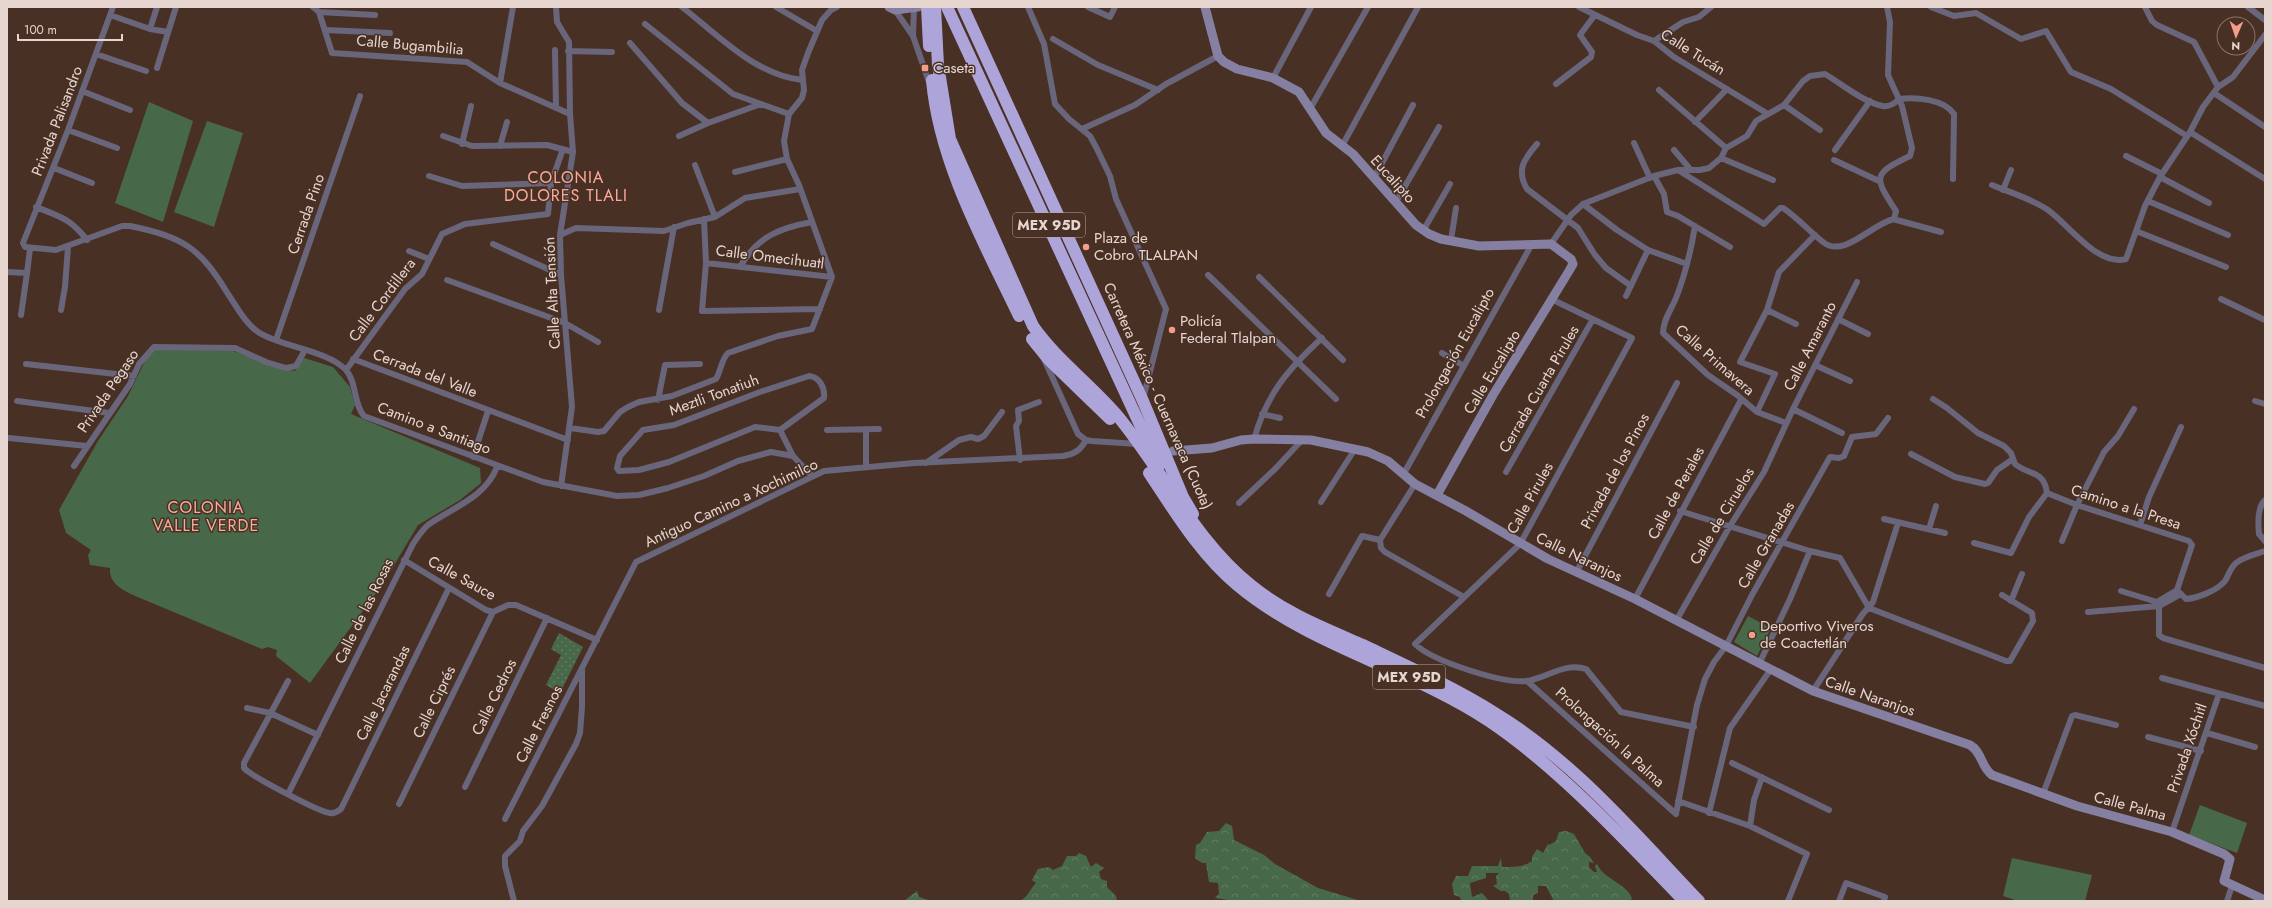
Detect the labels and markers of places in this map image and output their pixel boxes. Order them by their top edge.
place label: Caseta [933,57,975,79]
marker: Caseta [920,63,930,73]
place label: Plaza de Cobro TLALPAN [1094,227,1198,266]
marker: Plaza de Cobro TLALPAN [1081,242,1091,252]
place label: Policía Federal Tlalpan [1180,310,1276,349]
marker: Policía Federal Tlalpan [1167,325,1177,335]
place label: Deportivo Viveros de Coactetlán [1760,615,1873,654]
marker: Deportivo Viveros de Coactetlán [1747,630,1757,640]

